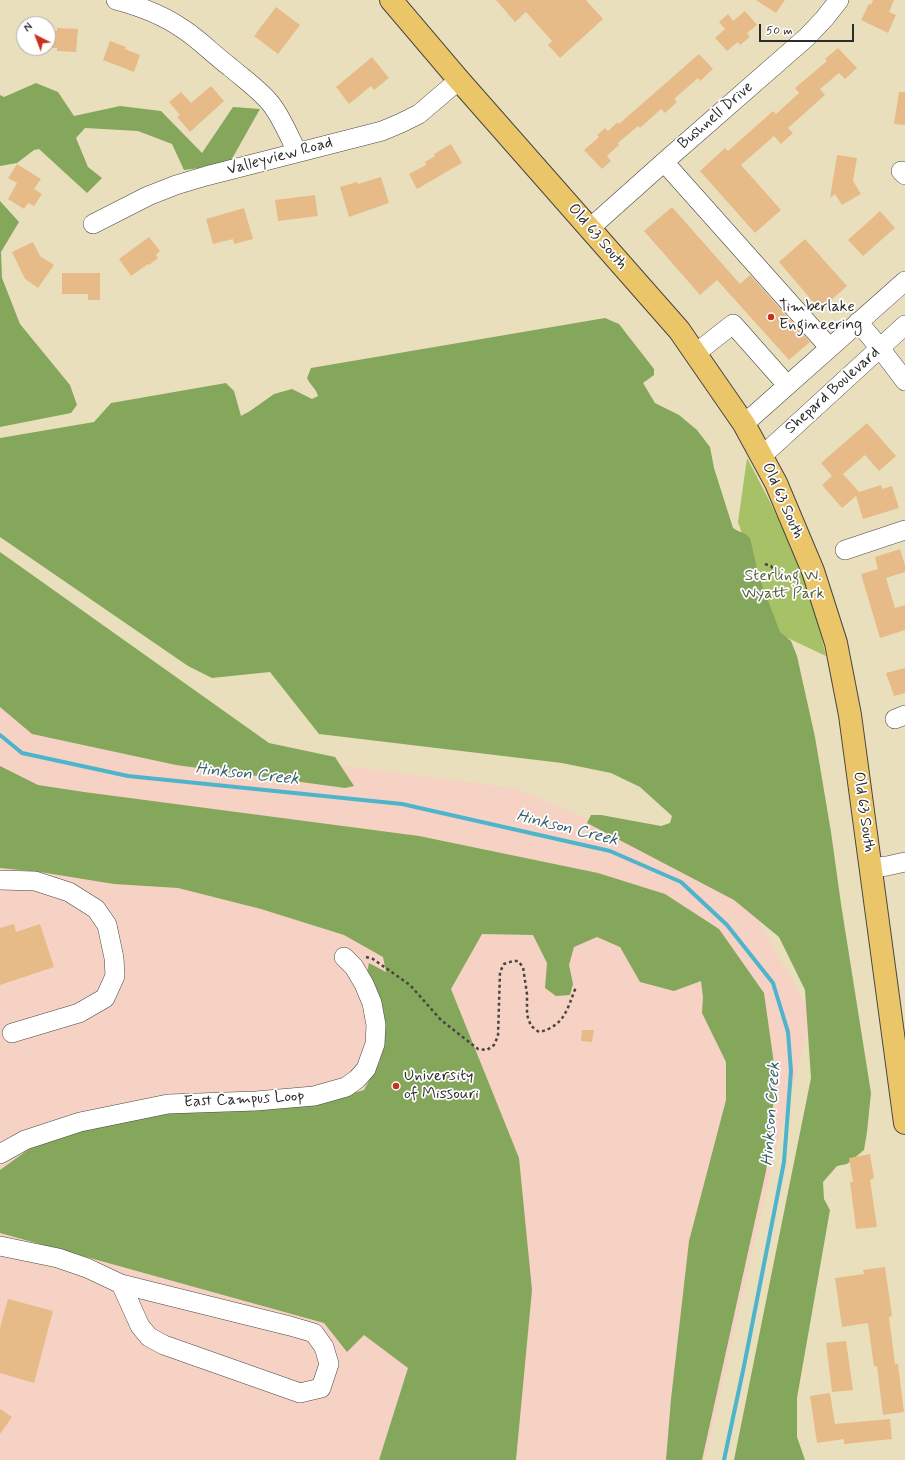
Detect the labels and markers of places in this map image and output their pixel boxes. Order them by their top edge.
place label: Timberlake Engineering [779,298,862,336]
marker: Timberlake Engineering [766,312,776,322]
place label: University of Missouri [404,1067,479,1105]
marker: University of Missouri [391,1081,401,1091]

